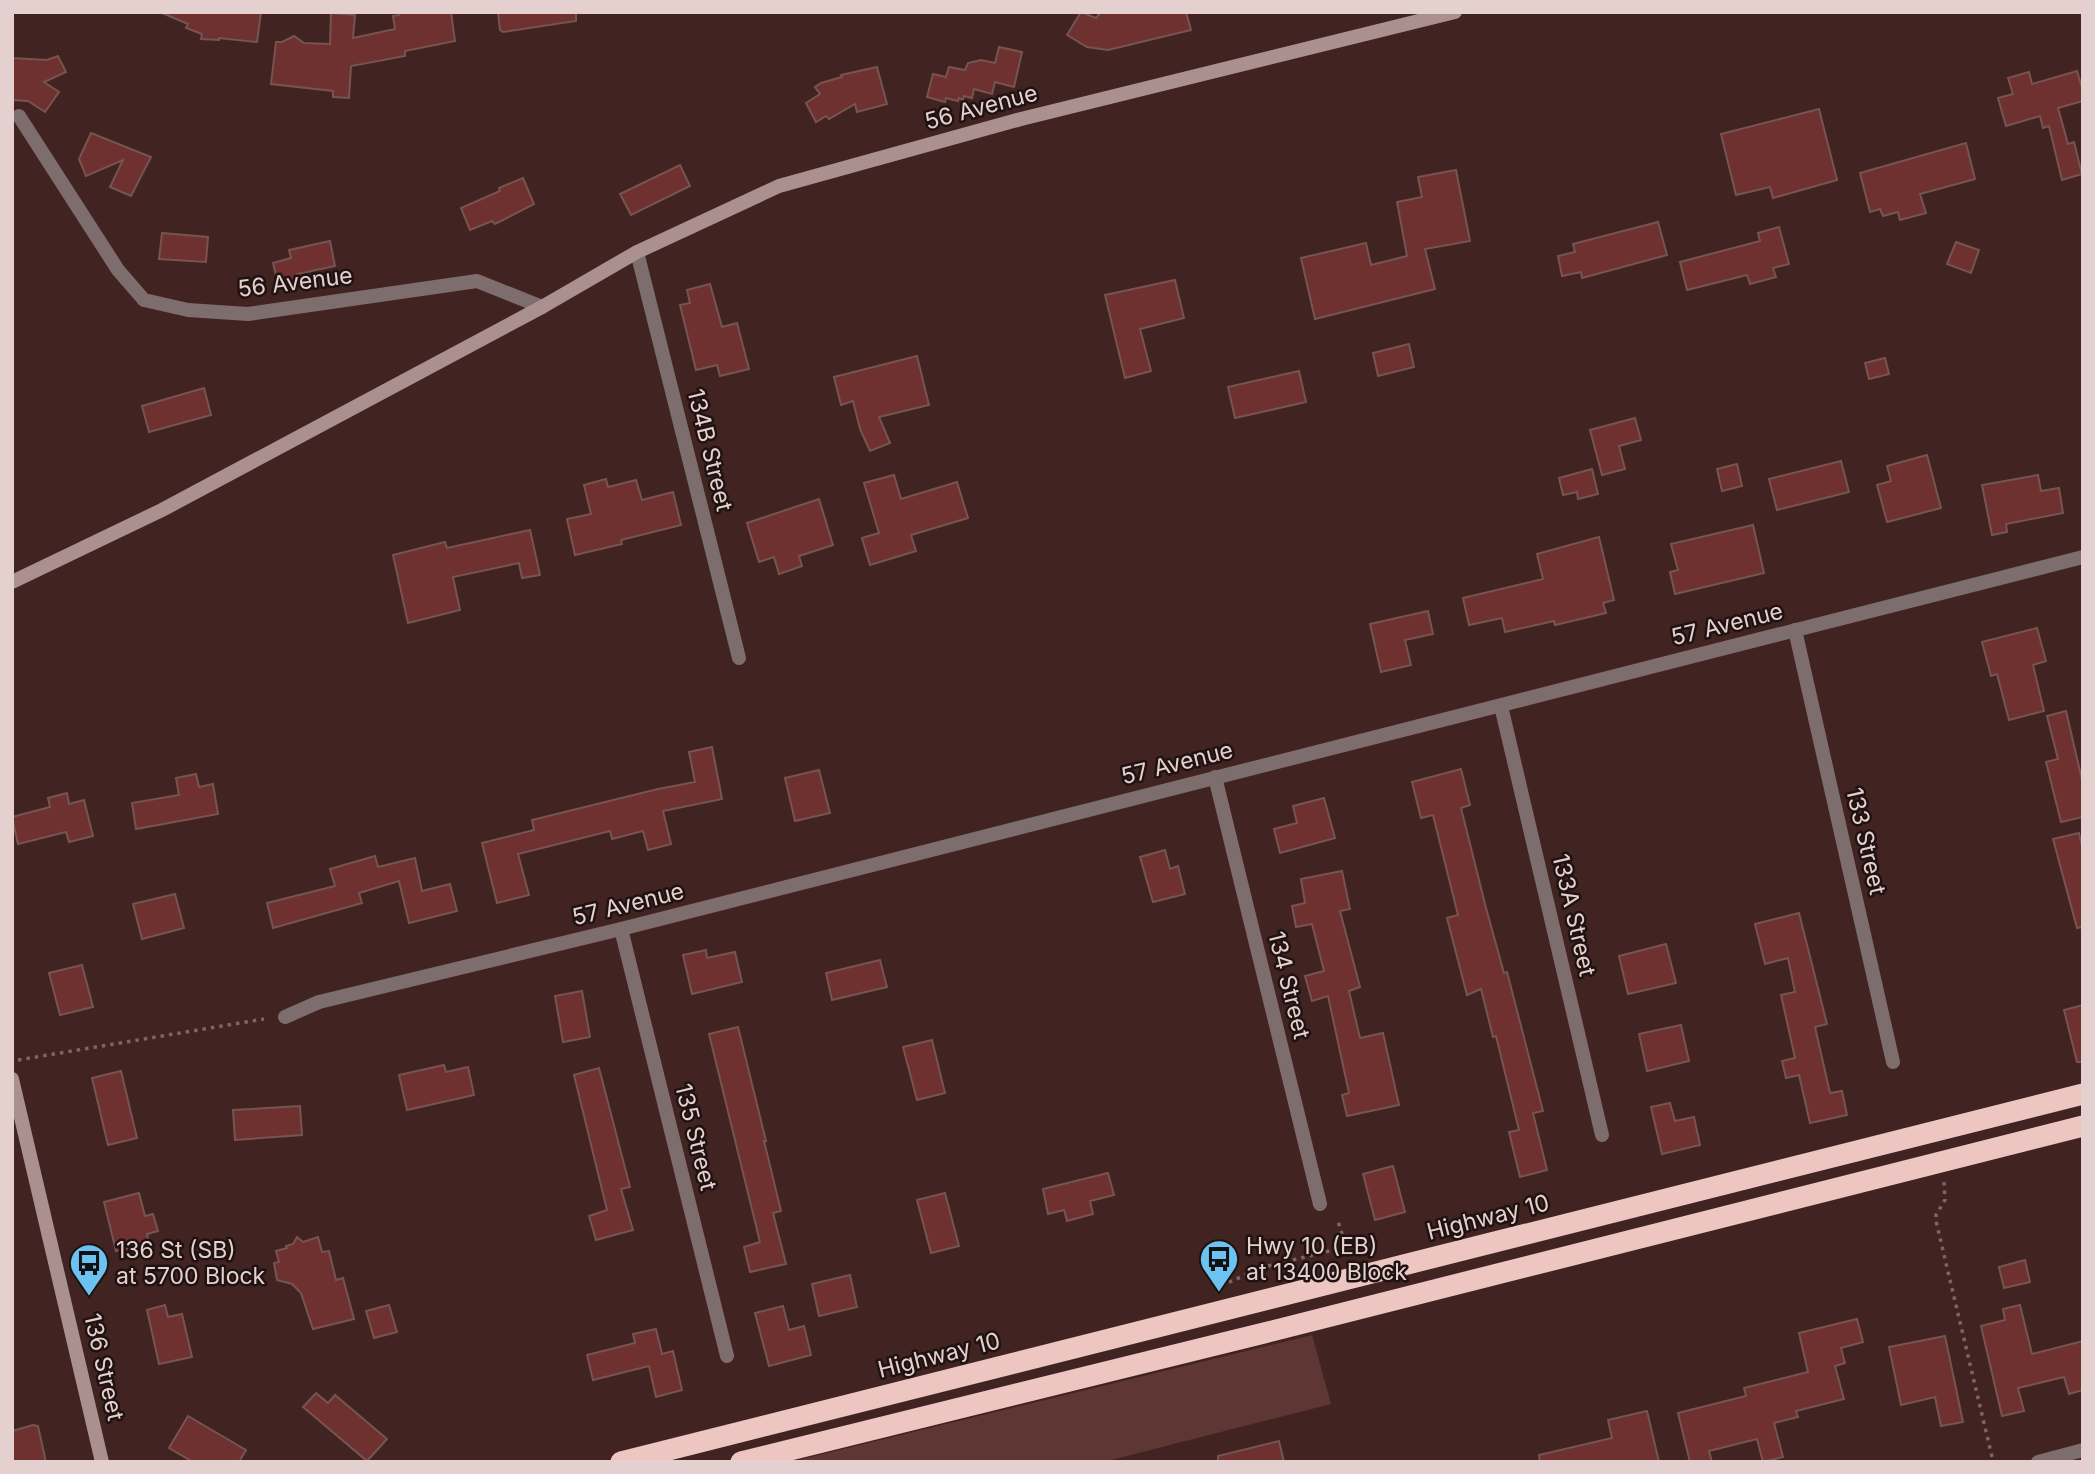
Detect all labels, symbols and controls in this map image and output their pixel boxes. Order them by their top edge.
street label: 56 Avenue [922,79,1040,135]
street label: 56 Avenue [236,261,354,303]
street label: 134B Street [681,386,739,514]
street label: 57 Avenue [1668,597,1786,651]
street label: 57 Avenue [1118,736,1236,790]
street label: 133 Street [1840,785,1892,898]
street label: 133A Street [1546,851,1602,980]
street label: 57 Avenue [569,877,687,931]
street label: 134 Street [1262,928,1316,1042]
street label: 135 Street [669,1081,723,1194]
street label: Highway 10 [1424,1188,1552,1246]
place label: Hwy 10 (EB) at 13400 Block [1246,1232,1407,1286]
place label: 136 St (SB) at 5700 Block [116,1236,266,1290]
bus stop icon: Hwy 10 (EB) at 13400 Block [1198,1238,1240,1293]
bus stop icon: 136 St (SB) at 5700 Block [68,1242,110,1297]
street label: 136 Street [78,1311,130,1424]
street label: Highway 10 [875,1326,1003,1384]

